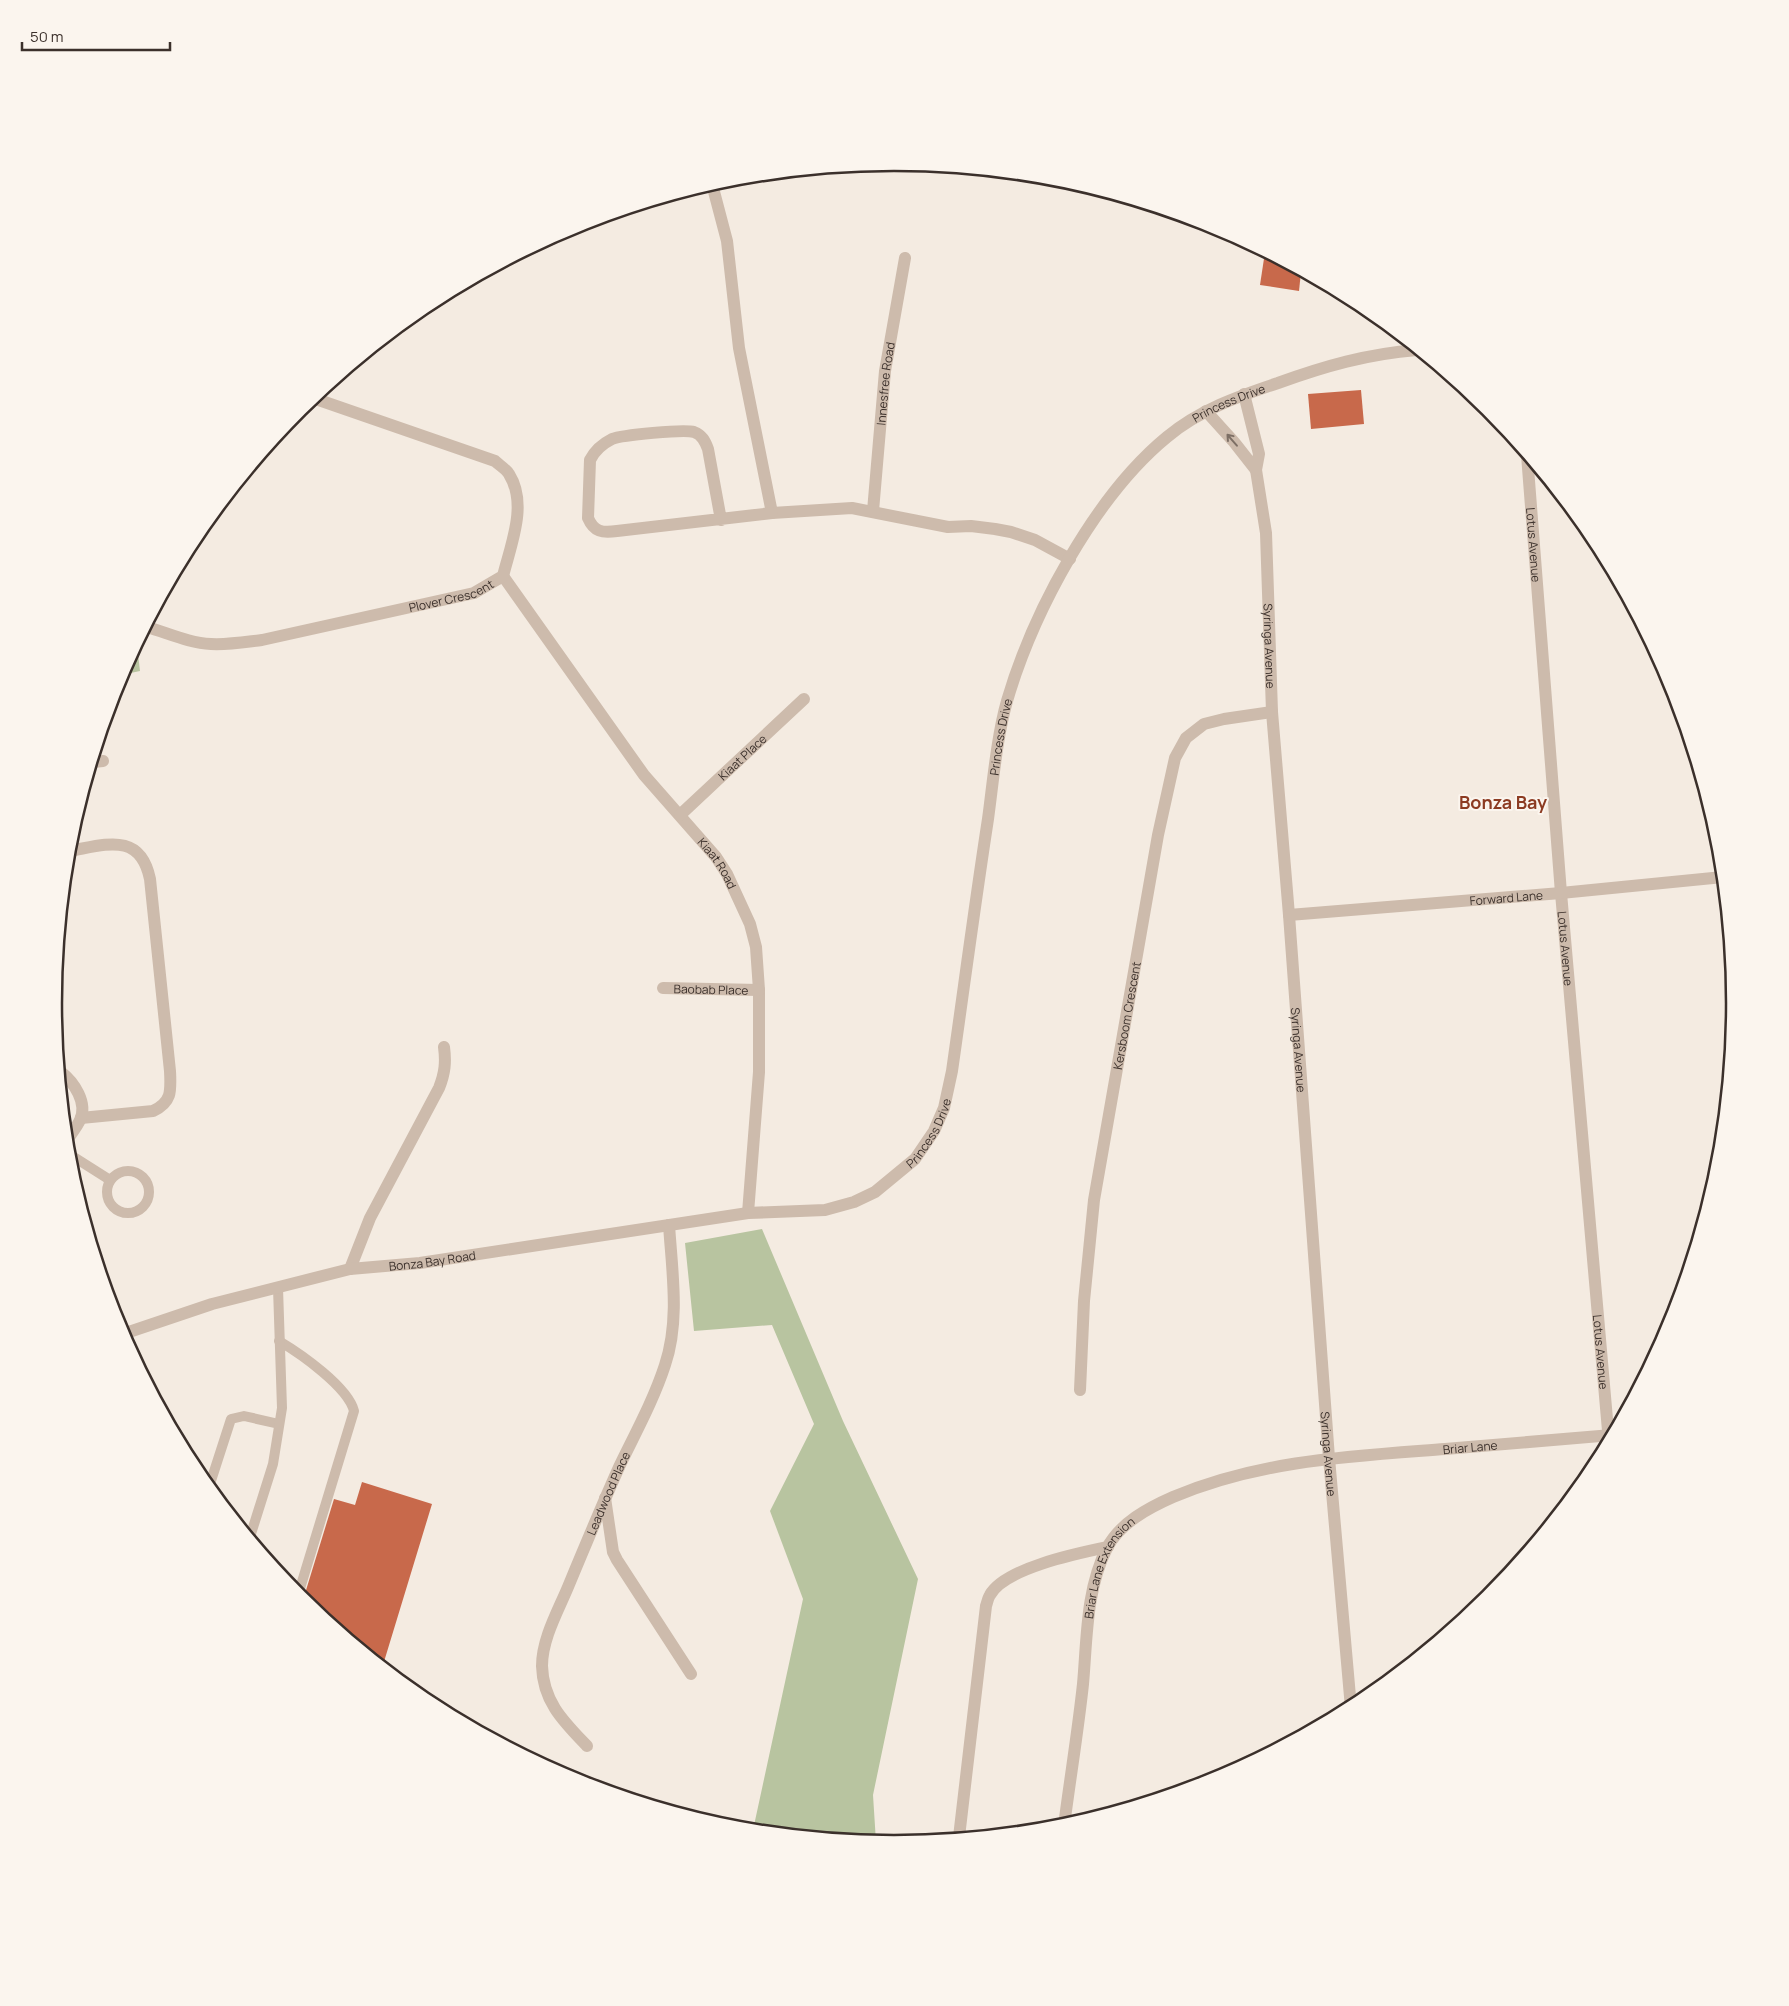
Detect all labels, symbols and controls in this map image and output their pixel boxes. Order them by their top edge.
scale bar [22,20,170,52]
text: 50 m [30,26,64,47]
street label: Innesfree Road [872,341,898,426]
street label: Princess Drive [1189,380,1267,426]
one-way arrow [1227,434,1238,447]
street label: Lotus Avenue [1523,507,1545,583]
street label: Plover Crescent [407,575,497,616]
street label: Syringa Avenue [1260,603,1280,689]
street label: Princess Drive [985,696,1016,776]
street label: Kiaat Place [714,730,770,784]
district label: Bonza Bay [1459,790,1547,814]
street label: Kiaat Road [694,834,741,891]
street label: Forward Lane [1469,886,1544,909]
street label: Lotus Avenue [1554,910,1578,987]
street label: Kersboom Crescent [1109,960,1144,1071]
street label: Baobab Place [673,980,748,998]
street label: Syringa Avenue [1287,1007,1311,1093]
street label: Princess Drive [902,1097,954,1172]
street label: Bonza Bay Road [388,1246,477,1274]
street label: Lotus Avenue [1589,1314,1613,1390]
street label: Syringa Avenue [1317,1411,1341,1497]
street label: Briar Lane [1442,1436,1498,1458]
street label: Leadwood Place [582,1449,634,1538]
street label: Briar Lane Extension [1080,1513,1138,1620]

